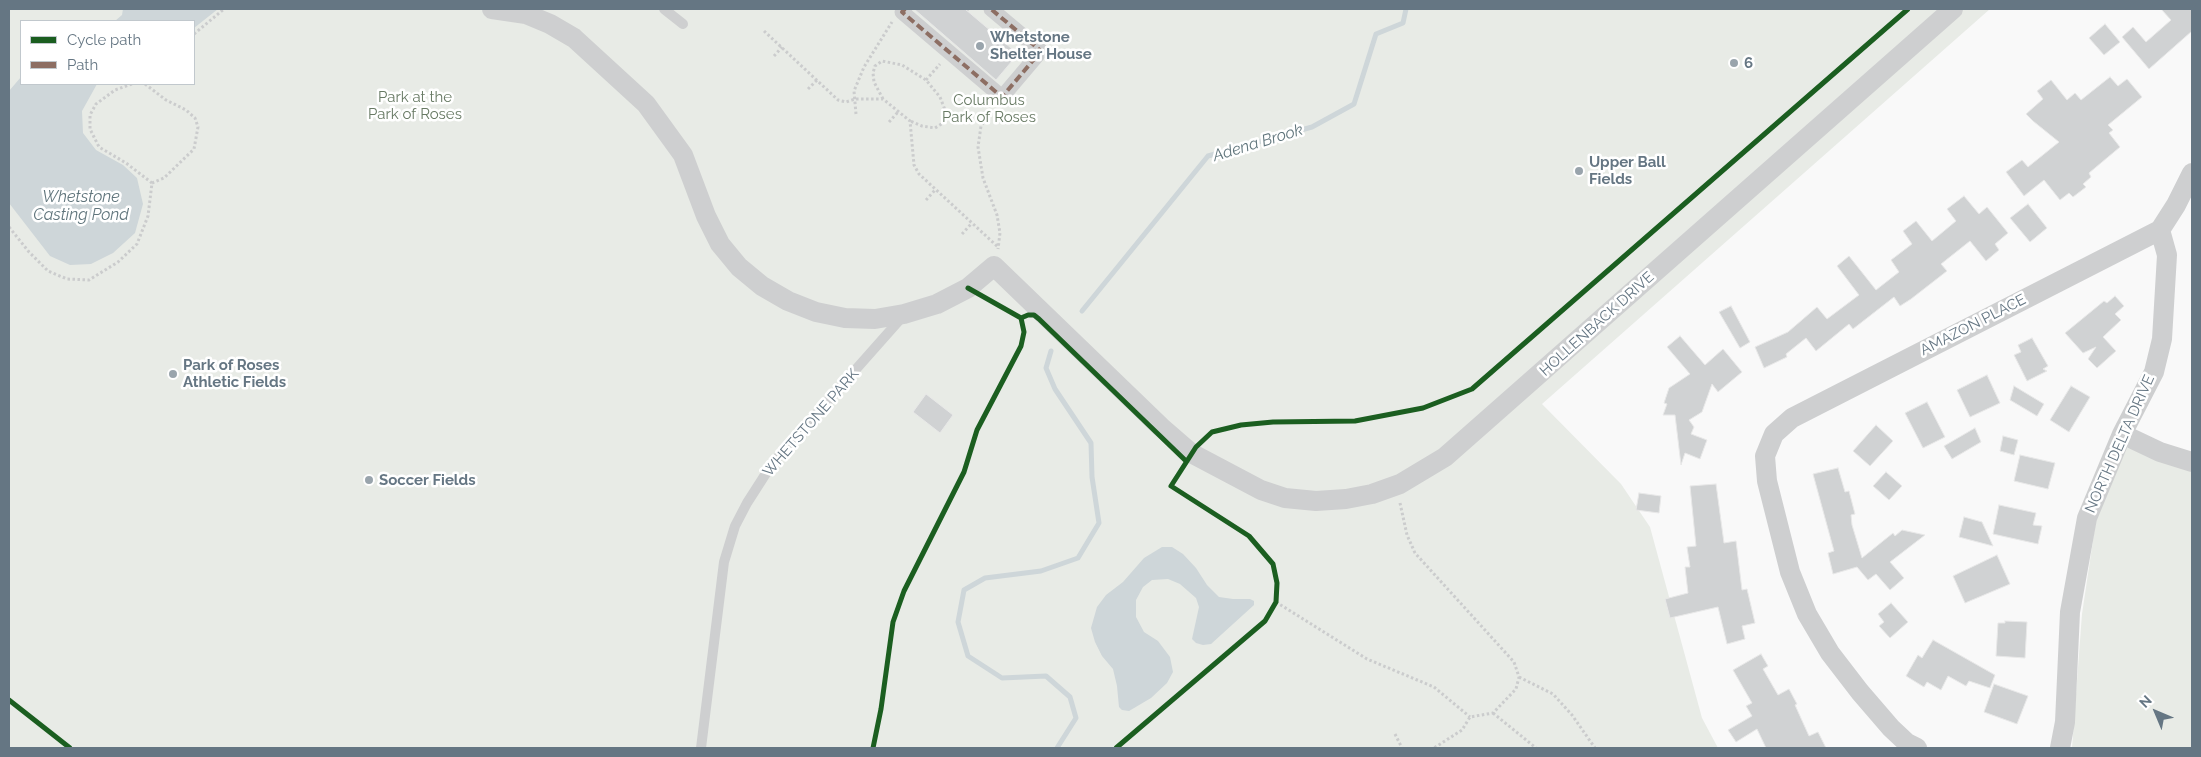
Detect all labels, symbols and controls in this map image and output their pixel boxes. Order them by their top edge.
legend [20,20,195,85]
place label: Whetstone Shelter House [990,28,1092,63]
text: Cycle path [67,31,141,49]
marker: Whetstone Shelter House [974,40,986,52]
place label: 6 [1744,54,1753,72]
text: Path [67,56,98,74]
marker: 6 [1728,57,1740,69]
park label: Park at the Park of Roses [368,88,462,123]
park label: Columbus Park of Roses [942,91,1036,126]
water label: Adena Brook [1211,120,1305,166]
place label: Upper Ball Fields [1589,153,1666,188]
marker: Upper Ball Fields [1573,165,1585,177]
water label: Whetstone Casting Pond [33,187,129,225]
street label: HOLLENBACK DRIVE [1536,268,1658,380]
street label: AMAZON PLACE [1917,291,2029,359]
place label: Park of Roses Athletic Fields [183,356,286,391]
street label: WHETSTONE PARK [759,365,863,481]
marker: Park of Roses Athletic Fields [167,368,179,380]
street label: NORTH DELTA DRIVE [2081,372,2159,516]
place label: Soccer Fields [379,471,476,489]
marker: Soccer Fields [363,474,375,486]
north arrow [2131,687,2181,737]
text: N [2136,692,2155,711]

